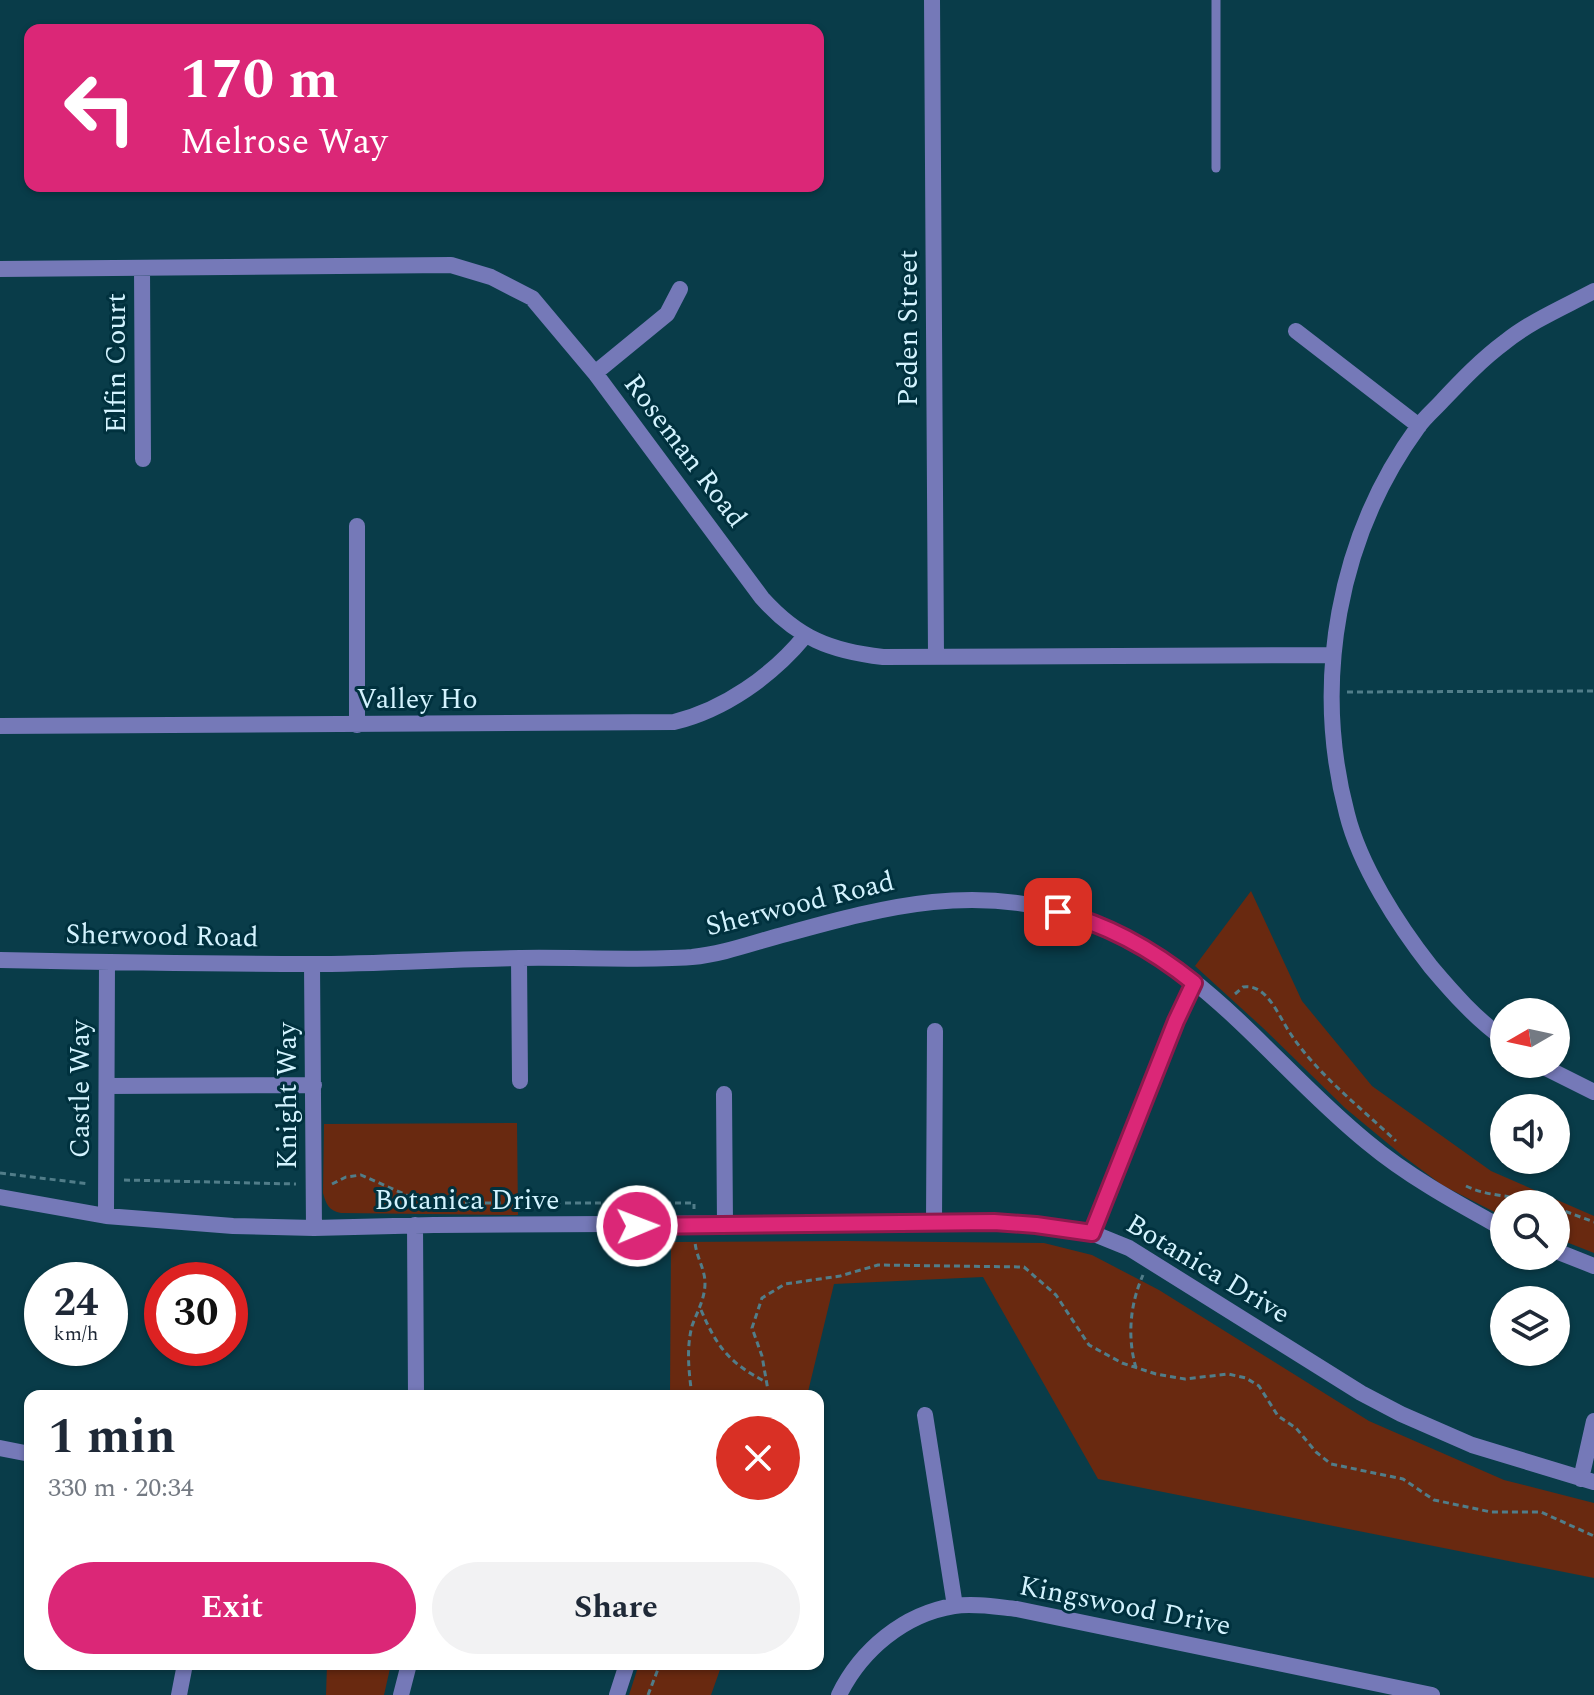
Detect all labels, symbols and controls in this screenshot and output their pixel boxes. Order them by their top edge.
text: 170 m [180,38,339,123]
icon: left [48,56,152,160]
text: Melrose Way [180,115,388,170]
street label: Peden Street [887,250,930,406]
street label: Elfin Court [95,293,138,433]
street label: Roseman Road [613,365,757,537]
street label: Valley Ho [356,678,478,721]
street label: Sherwood Road [701,860,899,948]
pin [1024,878,1092,946]
icon: arrive [1036,890,1080,934]
street label: Sherwood Road [65,913,259,959]
north arrow [1490,998,1570,1078]
map controls [1490,998,1570,1366]
street label: Castle Way [59,1018,102,1158]
street label: Knight Way [266,1021,309,1170]
button: sound [1490,1094,1570,1174]
street label: Botanica Drive [374,1179,560,1222]
position arrow [595,1184,679,1268]
button: search [1490,1190,1570,1270]
street label: Botanica Drive [1118,1203,1298,1335]
speed limit sign: 30 [144,1262,248,1366]
text: 24 [54,1273,98,1334]
button: layers [1490,1286,1570,1366]
text: km/h [54,1319,99,1349]
text: 1 min [48,1401,176,1474]
button: close [716,1416,800,1500]
text: 330 m · 20:34 [48,1468,194,1508]
button: Exit [48,1562,416,1654]
button: Share [432,1562,800,1654]
street label: Kingswood Drive [1016,1564,1234,1648]

